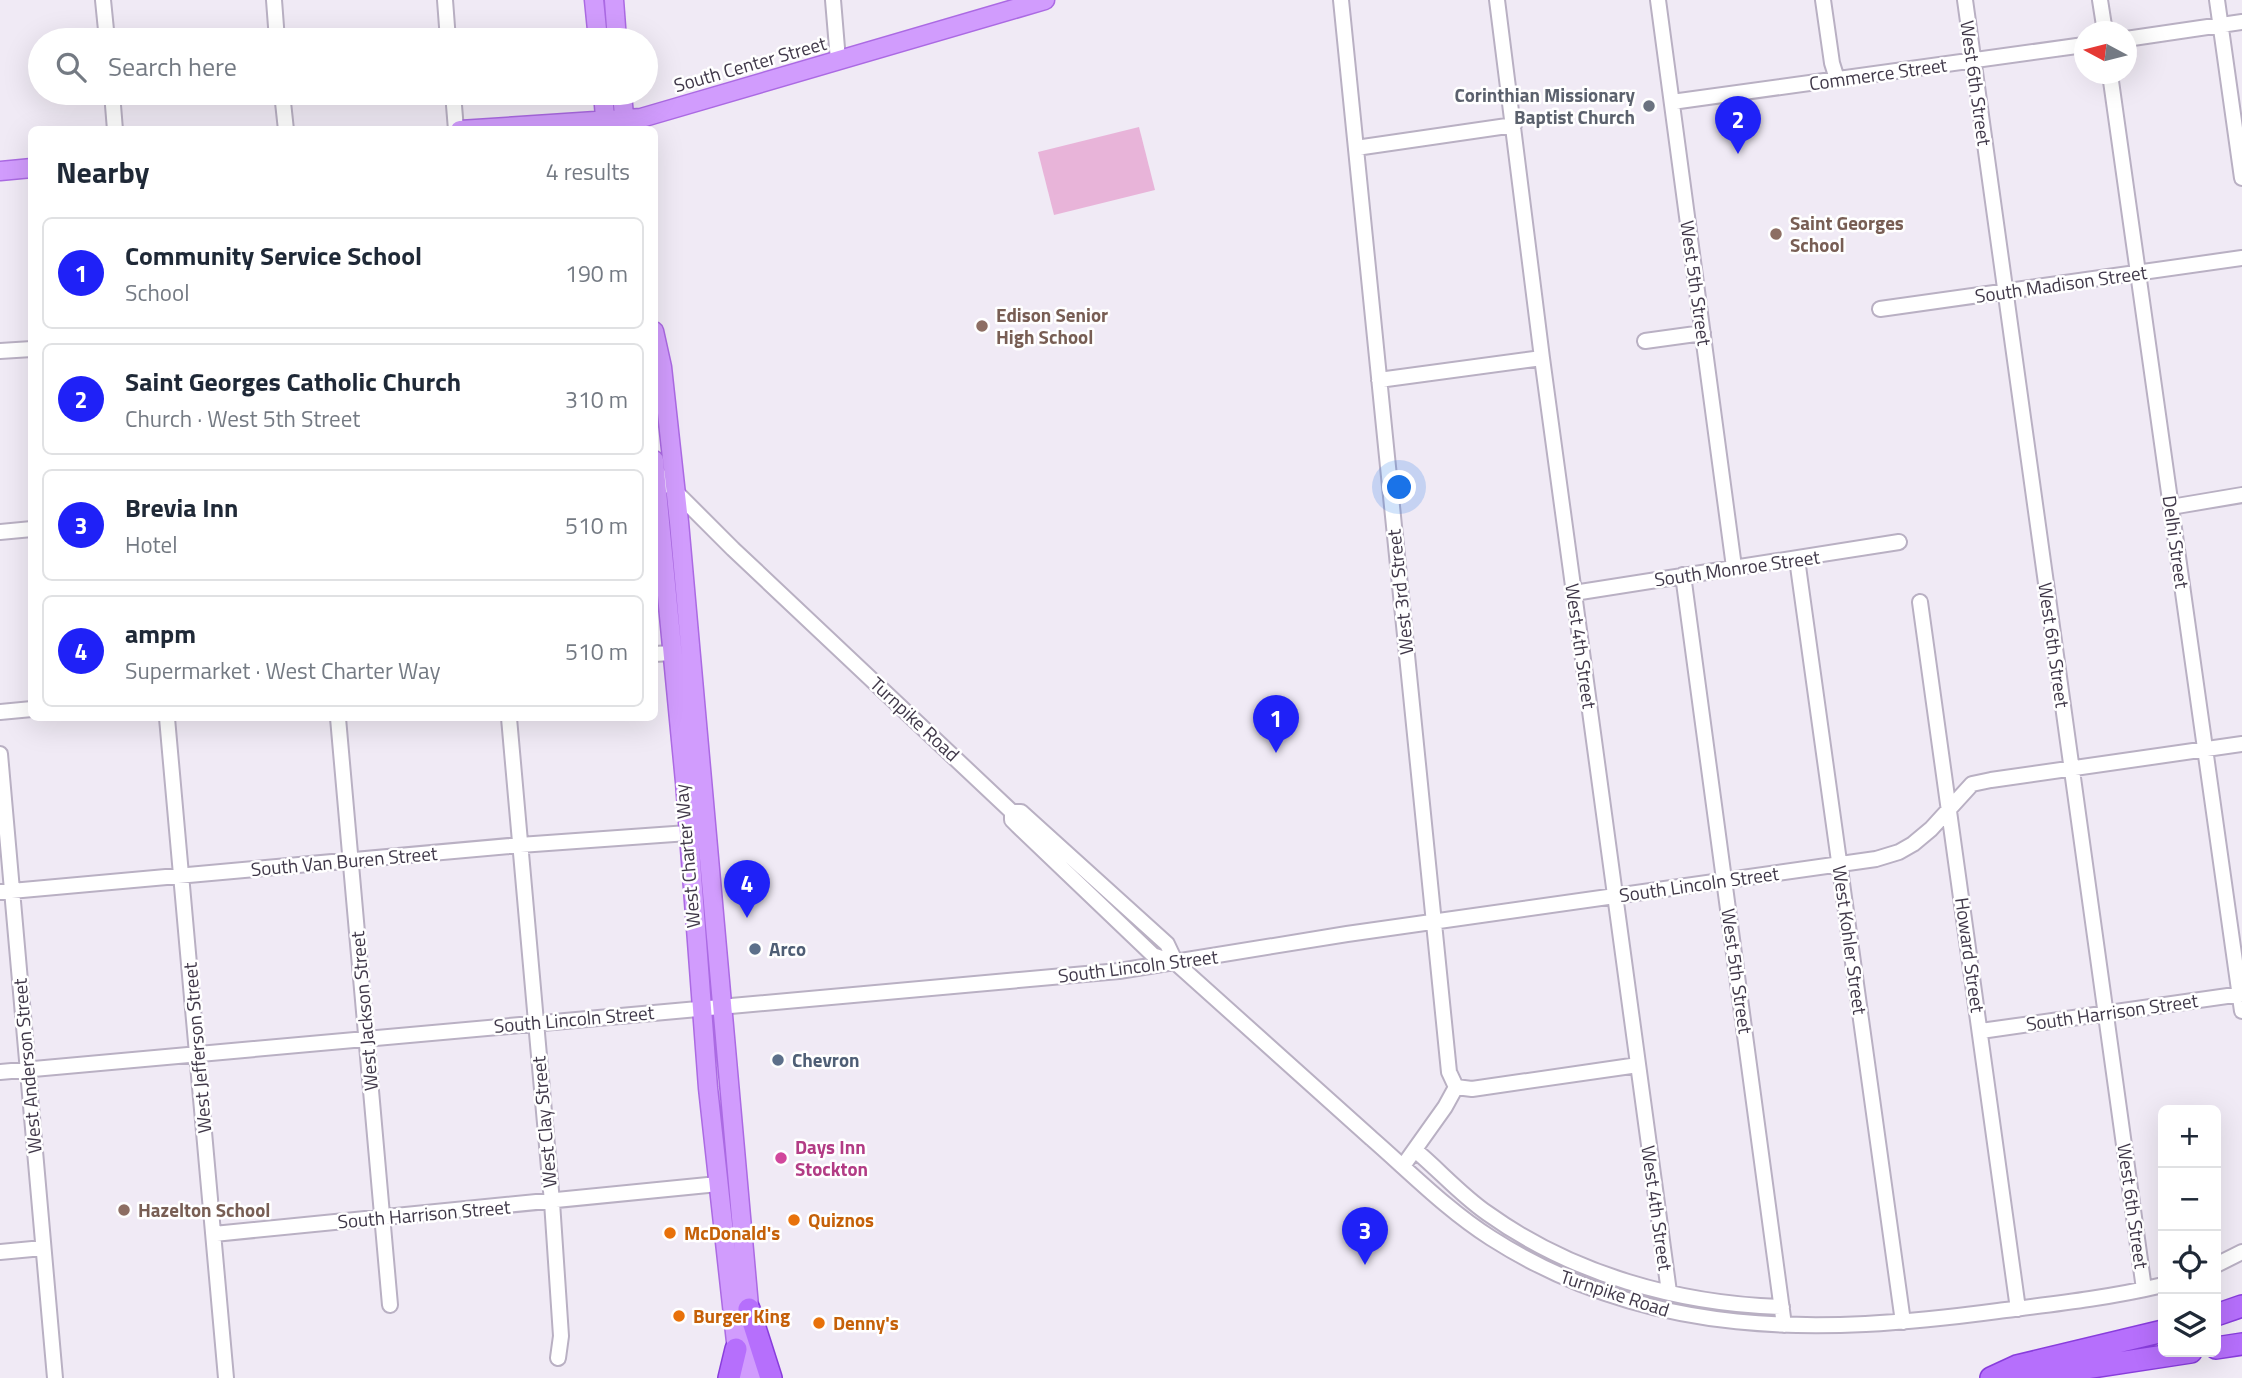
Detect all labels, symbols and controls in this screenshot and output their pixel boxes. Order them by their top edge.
street label: West 6th Street [1953,18,2000,148]
north arrow [2074,21,2137,84]
search box [28,28,658,105]
street label: South Center Street [670,28,830,99]
text: Search here [108,47,237,86]
icon: search [52,48,90,86]
street label: Commerce Street [1807,49,1949,98]
place label: Corinthian Missionary Baptist Church [1455,80,1635,131]
pin: 2 [1715,96,1761,154]
marker: Corinthian Missionary Baptist Church [1641,98,1657,114]
text: Nearby [56,149,149,195]
text: 4 results [546,154,630,189]
place label: Saint Georges School [1790,208,1904,259]
street label: West 5th Street [1673,218,1720,348]
marker: Saint Georges School [1768,226,1784,242]
text: Community Service School [125,236,422,275]
text: 1 [75,256,87,291]
text: 190 m [565,256,628,291]
street label: South Madison Street [1973,257,2149,310]
text: School [125,275,189,310]
place label: Edison Senior High School [996,300,1108,351]
marker: Edison Senior High School [974,318,990,334]
text: Saint Georges Catholic Church [125,362,461,401]
text: 2 [75,382,87,417]
text: 310 m [565,382,628,417]
text: Church · West 5th Street [125,401,360,436]
your location [1382,470,1416,504]
text: Brevia Inn [125,488,238,527]
street label: Delhi Street [2156,493,2197,591]
text: 3 [75,508,87,543]
text: 510 m [565,508,628,543]
text: Hotel [125,527,177,562]
street label: West 3rd Street [1378,528,1421,656]
street label: South Monroe Street [1652,541,1822,593]
street label: West 6th Street [2031,580,2078,710]
street label: West 4th Street [1558,581,1605,711]
text: ampm [125,614,196,653]
text: 4 [75,634,87,669]
text: 510 m [565,634,628,669]
text: Supermarket · West Charter Way [125,653,441,688]
street label: Turnpike Road [864,669,967,768]
pin: 1 [1253,695,1299,753]
street label: West Charter Way [666,783,707,929]
street label: South Van Buren Street [250,838,439,883]
street label: South Lincoln Street [1617,858,1781,909]
pin: 4 [724,860,770,918]
street label: West Kohler Street [1826,864,1875,1017]
street label: Howard Street [1948,895,1993,1015]
street label: West 5th Street [1714,906,1761,1036]
street label: West Jackson Street [342,930,385,1092]
place label: Arco [769,934,806,963]
marker: Arco [747,941,763,957]
street label: South Lincoln Street [1056,941,1220,990]
street label: West Jefferson Street [175,961,218,1135]
street label: West Anderson Street [4,977,49,1155]
street label: South Harrison Street [2024,985,2200,1038]
street label: South Lincoln Street [493,997,656,1040]
place label: Chevron [792,1045,860,1074]
marker: Chevron [770,1052,786,1068]
street label: West Clay Street [523,1055,564,1189]
map controls [2158,1105,2221,1357]
button: + [2158,1105,2221,1168]
place label: Days Inn Stockton [795,1132,868,1183]
street label: West 6th Street [2110,1141,2157,1271]
street label: West 4th Street [1634,1143,1681,1273]
marker: Days Inn Stockton [773,1150,789,1166]
button: − [2158,1168,2221,1231]
street label: South Harrison Street [336,1191,512,1236]
place label: Hazelton School [138,1195,270,1224]
marker: Hazelton School [116,1202,132,1218]
place label: Quiznos [808,1205,874,1234]
pin: 3 [1342,1207,1388,1265]
marker: Quiznos [786,1212,802,1228]
place label: McDonald's [684,1218,780,1247]
marker: McDonald's [662,1225,678,1241]
button: locate [2158,1231,2221,1294]
street label: Turnpike Road [1557,1261,1673,1324]
button: layers [2158,1294,2221,1357]
place label: Burger King [693,1301,790,1330]
marker: Burger King [671,1308,687,1324]
place label: Denny's [833,1308,899,1337]
marker: Denny's [811,1315,827,1331]

